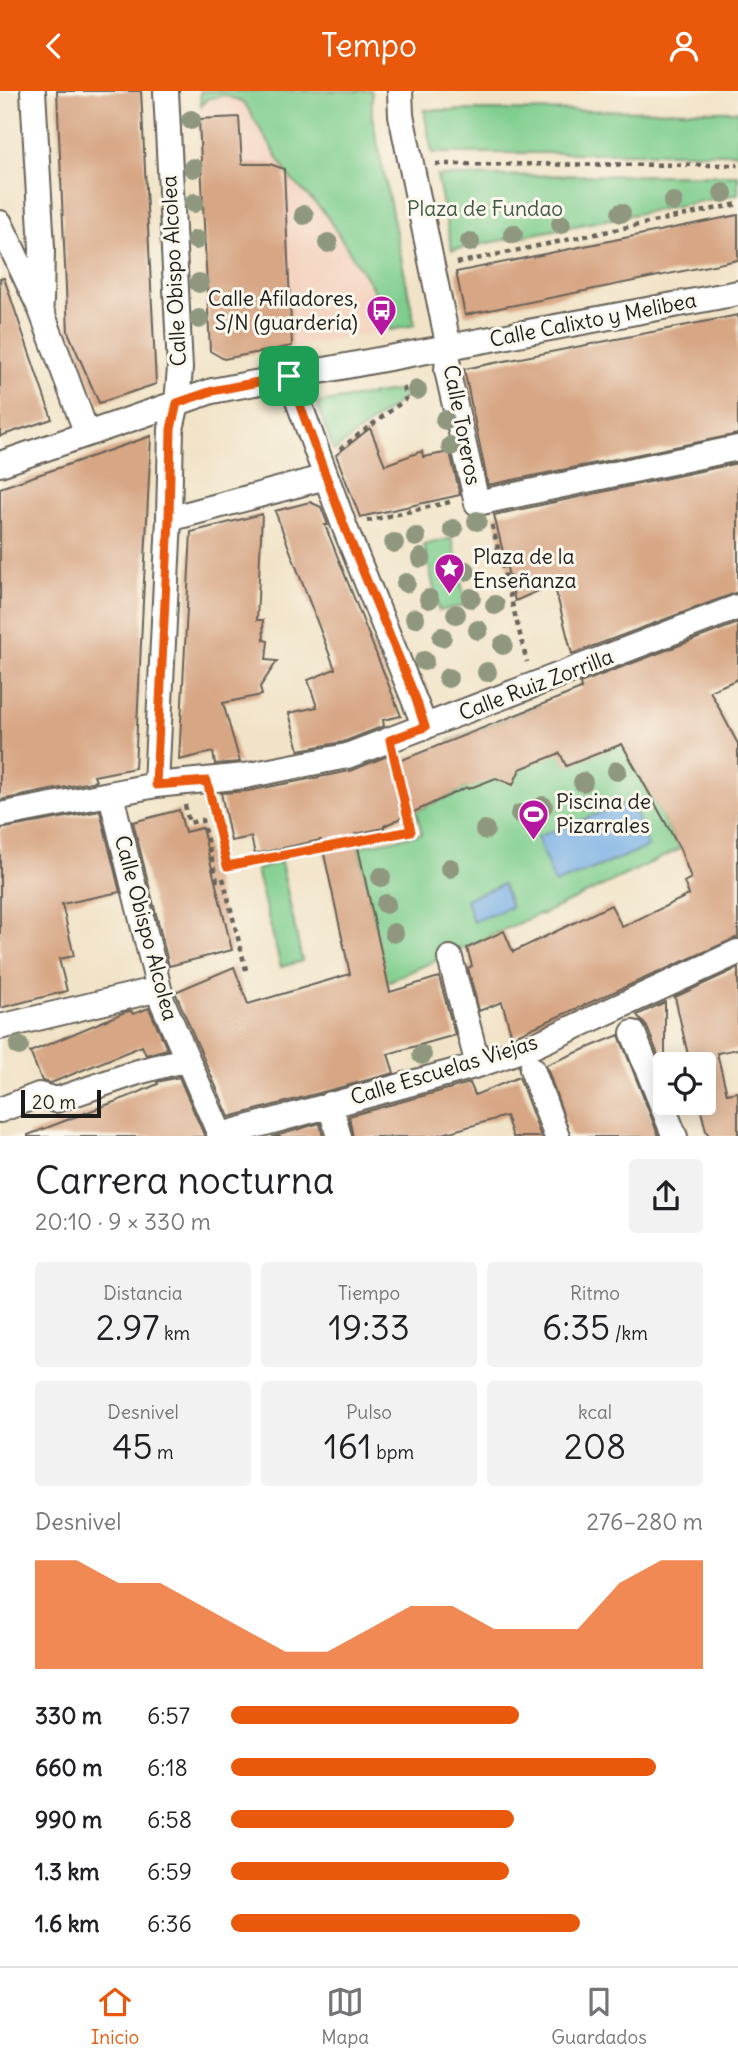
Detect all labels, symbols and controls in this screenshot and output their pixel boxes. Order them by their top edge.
text: Tempo [321,25,417,66]
icon: back [35,27,73,65]
icon: person [665,27,703,65]
street label: Calle Obispo Alcolea [155,175,192,367]
park label: Plaza de Fundao [407,195,563,222]
place label: Calle Afiladores, S/N (guardería) [208,285,358,336]
street label: Calle Calixto y Melibea [487,286,699,353]
bus stop icon: Calle Afiladores, S/N (guardería) [364,294,398,338]
pin [259,346,319,406]
icon: arrive [270,357,308,395]
street label: Calle Toreros [438,363,487,487]
place label: Plaza de la Enseñanza [473,543,576,594]
place icon: Plaza de la Enseñanza [433,552,467,596]
street label: Calle Ruiz Zorrilla [455,643,617,726]
place label: Piscina de Pizarrales [556,788,651,839]
sports icon: Piscina de Pizarrales [516,797,550,841]
street label: Calle Obispo Alcolea [109,832,184,1023]
street label: Calle Escuelas Viejas [347,1028,541,1111]
map controls [653,1052,716,1115]
button: locate [653,1052,716,1115]
scale bar [21,1087,102,1119]
text: 20 m [32,1090,76,1114]
text: Carrera nocturna [35,1157,334,1204]
button: share [629,1159,703,1233]
text: 20:10 · 9 × 330 m [35,1207,211,1236]
text: Distancia [103,1281,183,1305]
text: Tiempo [338,1281,400,1305]
text: Ritmo [570,1281,620,1305]
text: 2.97 [96,1305,159,1349]
text: 19:33 [328,1305,410,1349]
text: 6:35 [542,1305,610,1349]
text: km [159,1321,190,1345]
text: /km [610,1321,648,1345]
text: Desnivel [107,1400,179,1424]
text: Pulso [346,1400,392,1424]
text: kcal [578,1400,612,1424]
text: 45 [112,1424,153,1468]
text: 161 [324,1424,372,1468]
text: 208 [564,1424,626,1468]
text: m [153,1440,174,1464]
text: bpm [372,1440,414,1464]
text: Desnivel [35,1507,121,1536]
text: 276–280 m [586,1507,703,1536]
text: 330 m [35,1701,102,1730]
text: 6:57 [147,1701,190,1730]
text: 660 m [35,1753,102,1782]
text: 6:18 [147,1753,188,1782]
text: 990 m [35,1805,102,1834]
text: 6:58 [147,1805,192,1834]
text: 1.3 km [35,1857,99,1886]
text: 6:59 [147,1857,192,1886]
text: 1.6 km [35,1909,100,1938]
text: 6:36 [147,1909,192,1938]
tab: Inicio [91,1983,139,2049]
tab: Mapa [321,1983,369,2049]
tab: Guardados [551,1983,647,2049]

